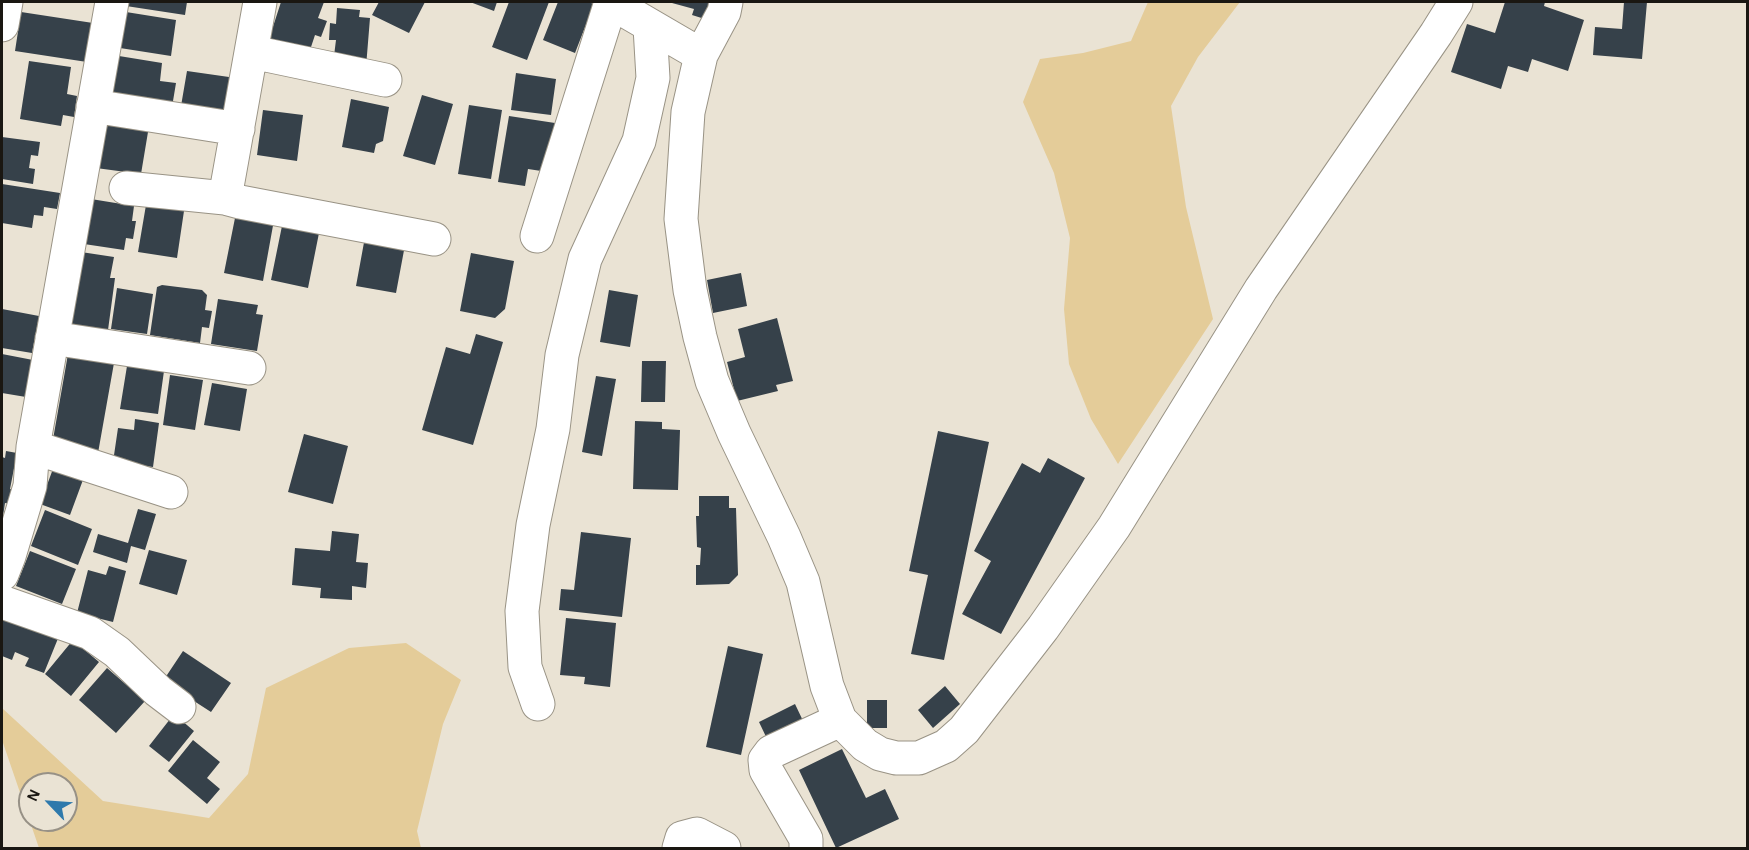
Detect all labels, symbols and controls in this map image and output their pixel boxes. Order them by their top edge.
north arrow [18,772,78,832]
text: N [24,787,43,804]

